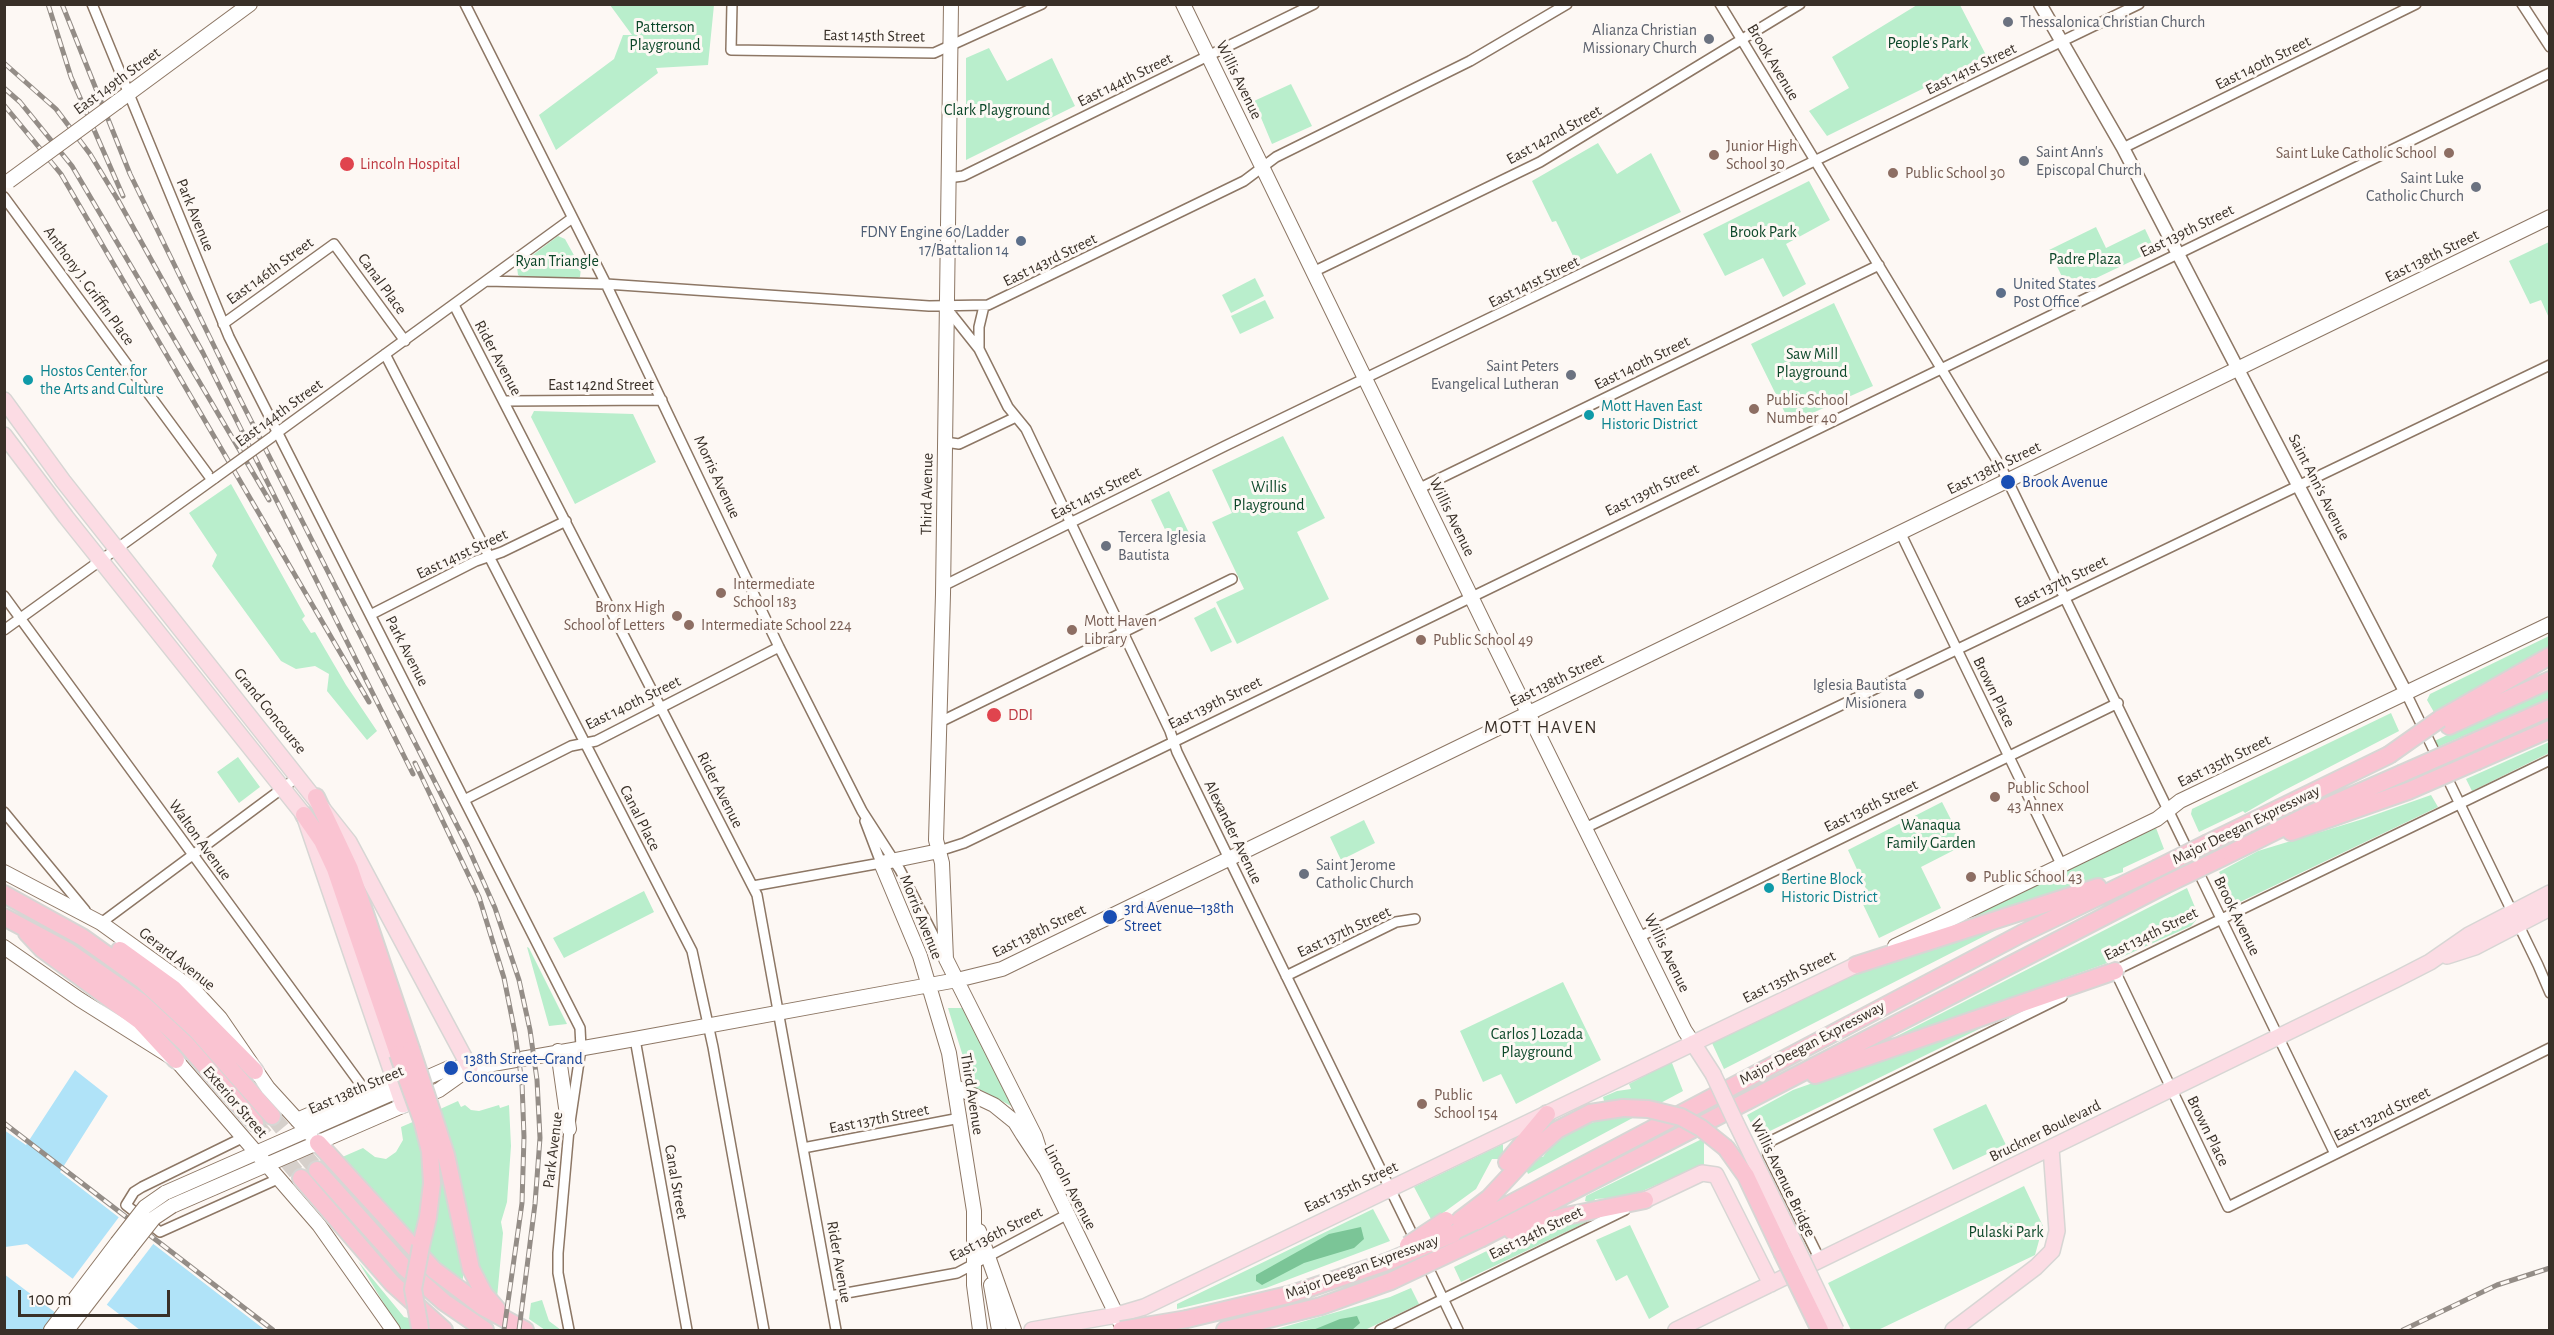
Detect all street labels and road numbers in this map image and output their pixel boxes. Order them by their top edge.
street label: Brook Avenue [1743,20,1803,104]
street label: East 145th Street [823,26,925,46]
street label: East 140th Street [2212,32,2314,94]
street label: Willis Avenue [1212,38,1266,122]
street label: East 141st Street [1923,39,2019,99]
street label: East 149th Street [70,43,164,119]
street label: East 144th Street [1074,49,1176,111]
street label: East 142nd Street [1503,101,1605,169]
street label: Park Avenue [172,176,218,254]
street label: East 139th Street [2137,200,2237,262]
street label: Anthony J. Griffin Place [39,223,139,349]
street label: East 138th Street [2382,225,2482,287]
street label: East 143rd Street [1000,229,1100,291]
street label: East 146th Street [223,233,317,309]
street label: Canal Place [353,250,411,318]
street label: East 141st Street [1486,252,1582,312]
street label: Rider Avenue [470,317,526,399]
street label: East 140th Street [1591,332,1693,394]
street label: East 144th Street [232,375,326,451]
street label: East 142nd Street [548,375,654,395]
street label: Saint Ann's Avenue [2284,431,2354,543]
street label: Morris Avenue [689,432,745,522]
street label: East 138th Street [1944,437,2044,499]
street label: Third Avenue [917,453,937,535]
street label: East 139th Street [1602,459,1702,521]
street label: East 141st Street [1048,462,1144,524]
street label: Willis Avenue [1425,475,1479,559]
street label: East 141st Street [413,524,511,584]
street label: East 137th Street [2011,551,2111,613]
street label: Park Avenue [381,612,433,690]
street label: East 138th Street [1507,649,1607,711]
street label: Brown Place [1969,654,2019,730]
street label: Grand Concourse [229,664,311,758]
street label: East 140th Street [582,672,684,734]
street label: East 139th Street [1165,672,1265,734]
street label: East 135th Street [2174,730,2274,792]
street label: Rider Avenue [693,749,747,831]
street label: East 136th Street [1821,775,1921,837]
street label: Alexander Avenue [1200,777,1266,887]
street label: Major Deegan Expressway [2169,781,2323,869]
street label: Canal Place [615,782,665,854]
street label: Walton Avenue [164,796,236,884]
street label: Morris Avenue [895,872,947,962]
street label: Brook Avenue [2210,873,2264,959]
street label: East 138th Street [989,900,1089,962]
street label: East 137th Street [1294,902,1394,962]
street label: East 134th Street [2101,903,2201,965]
street label: Willis Avenue [1640,911,1694,995]
street label: Gerard Avenue [135,923,219,995]
street label: East 135th Street [1739,946,1839,1008]
street label: Major Deegan Expressway [1736,997,1888,1089]
street label: Third Avenue [956,1052,988,1136]
street label: East 138th Street [305,1061,407,1119]
street label: Exterior Street [199,1062,271,1142]
street label: East 132nd Street [2331,1082,2433,1146]
street label: Brown Place [2183,1093,2233,1169]
street label: Bruckner Boulevard [1986,1096,2104,1166]
street label: East 137th Street [828,1100,930,1138]
street label: Park Avenue [539,1111,567,1189]
street label: Willis Avenue Bridge [1746,1116,1820,1240]
street label: Lincoln Avenue [1039,1141,1101,1233]
street label: Canal Street [660,1143,692,1221]
street label: East 135th Street [1301,1157,1401,1217]
street label: East 136th Street [946,1202,1046,1266]
street label: East 134th Street [1486,1202,1586,1264]
street label: Rider Avenue [822,1220,856,1304]
street label: Major Deegan Expressway [1283,1230,1441,1304]

